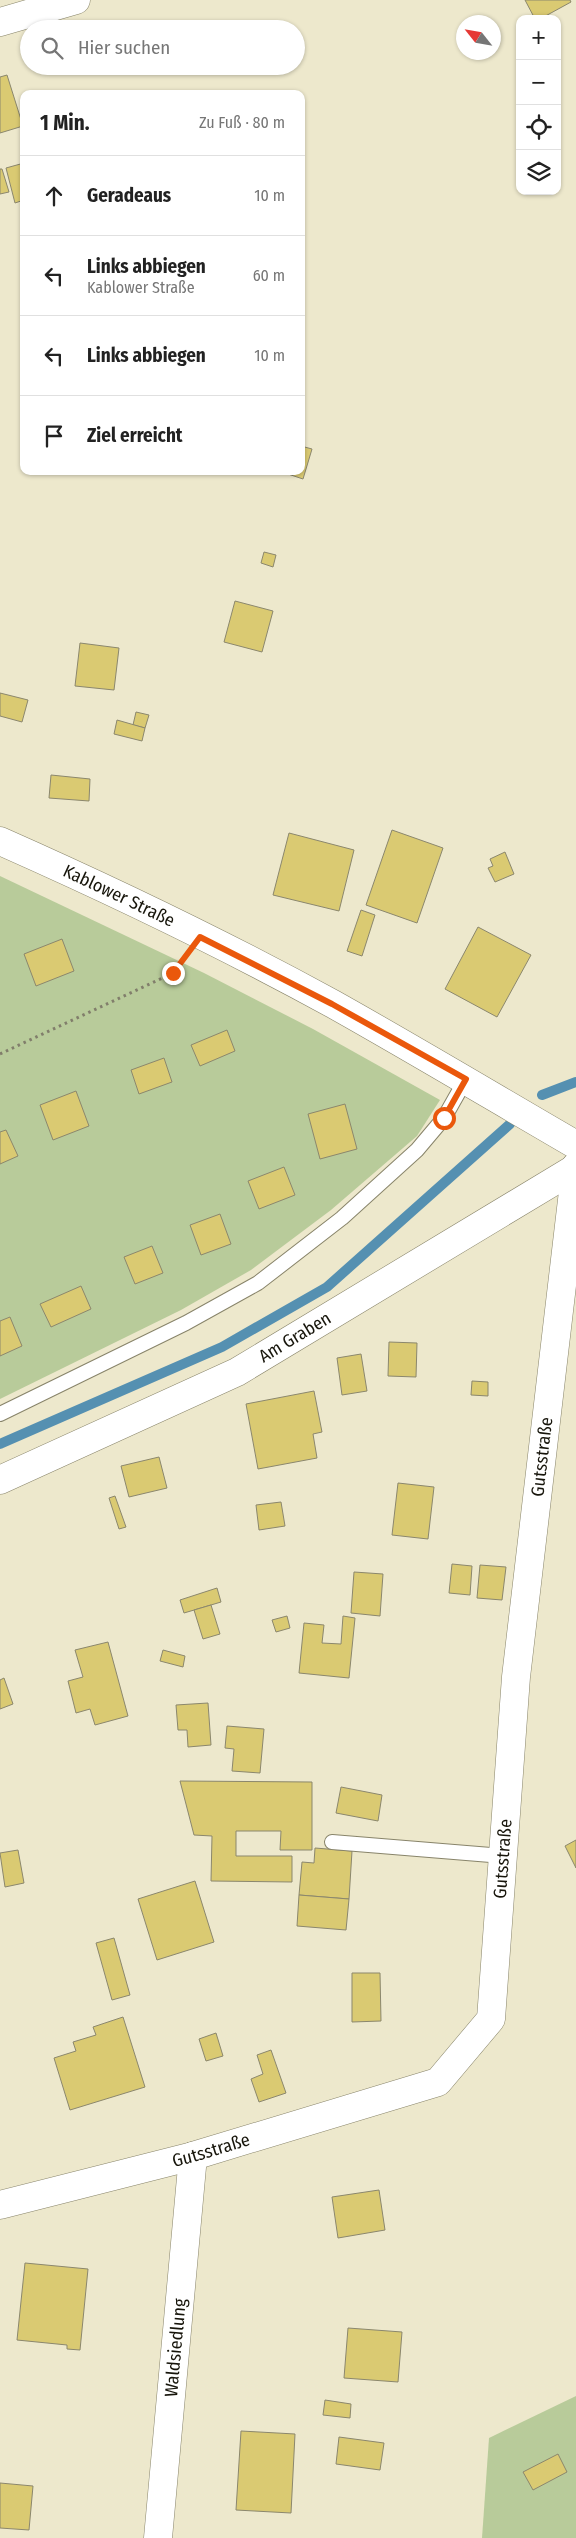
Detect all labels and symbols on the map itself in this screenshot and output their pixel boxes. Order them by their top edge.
north arrow [456,15,501,60]
street label: Kablower Straße [60,860,179,932]
route end [162,962,185,985]
route start [433,1107,456,1130]
street label: Am Graben [255,1307,335,1367]
street label: Gutsstraße [526,1416,557,1498]
street label: Gutsstraße [489,1818,517,1899]
street label: Gutsstraße [170,2128,253,2172]
street label: Waldsiedlung [160,2297,191,2398]

